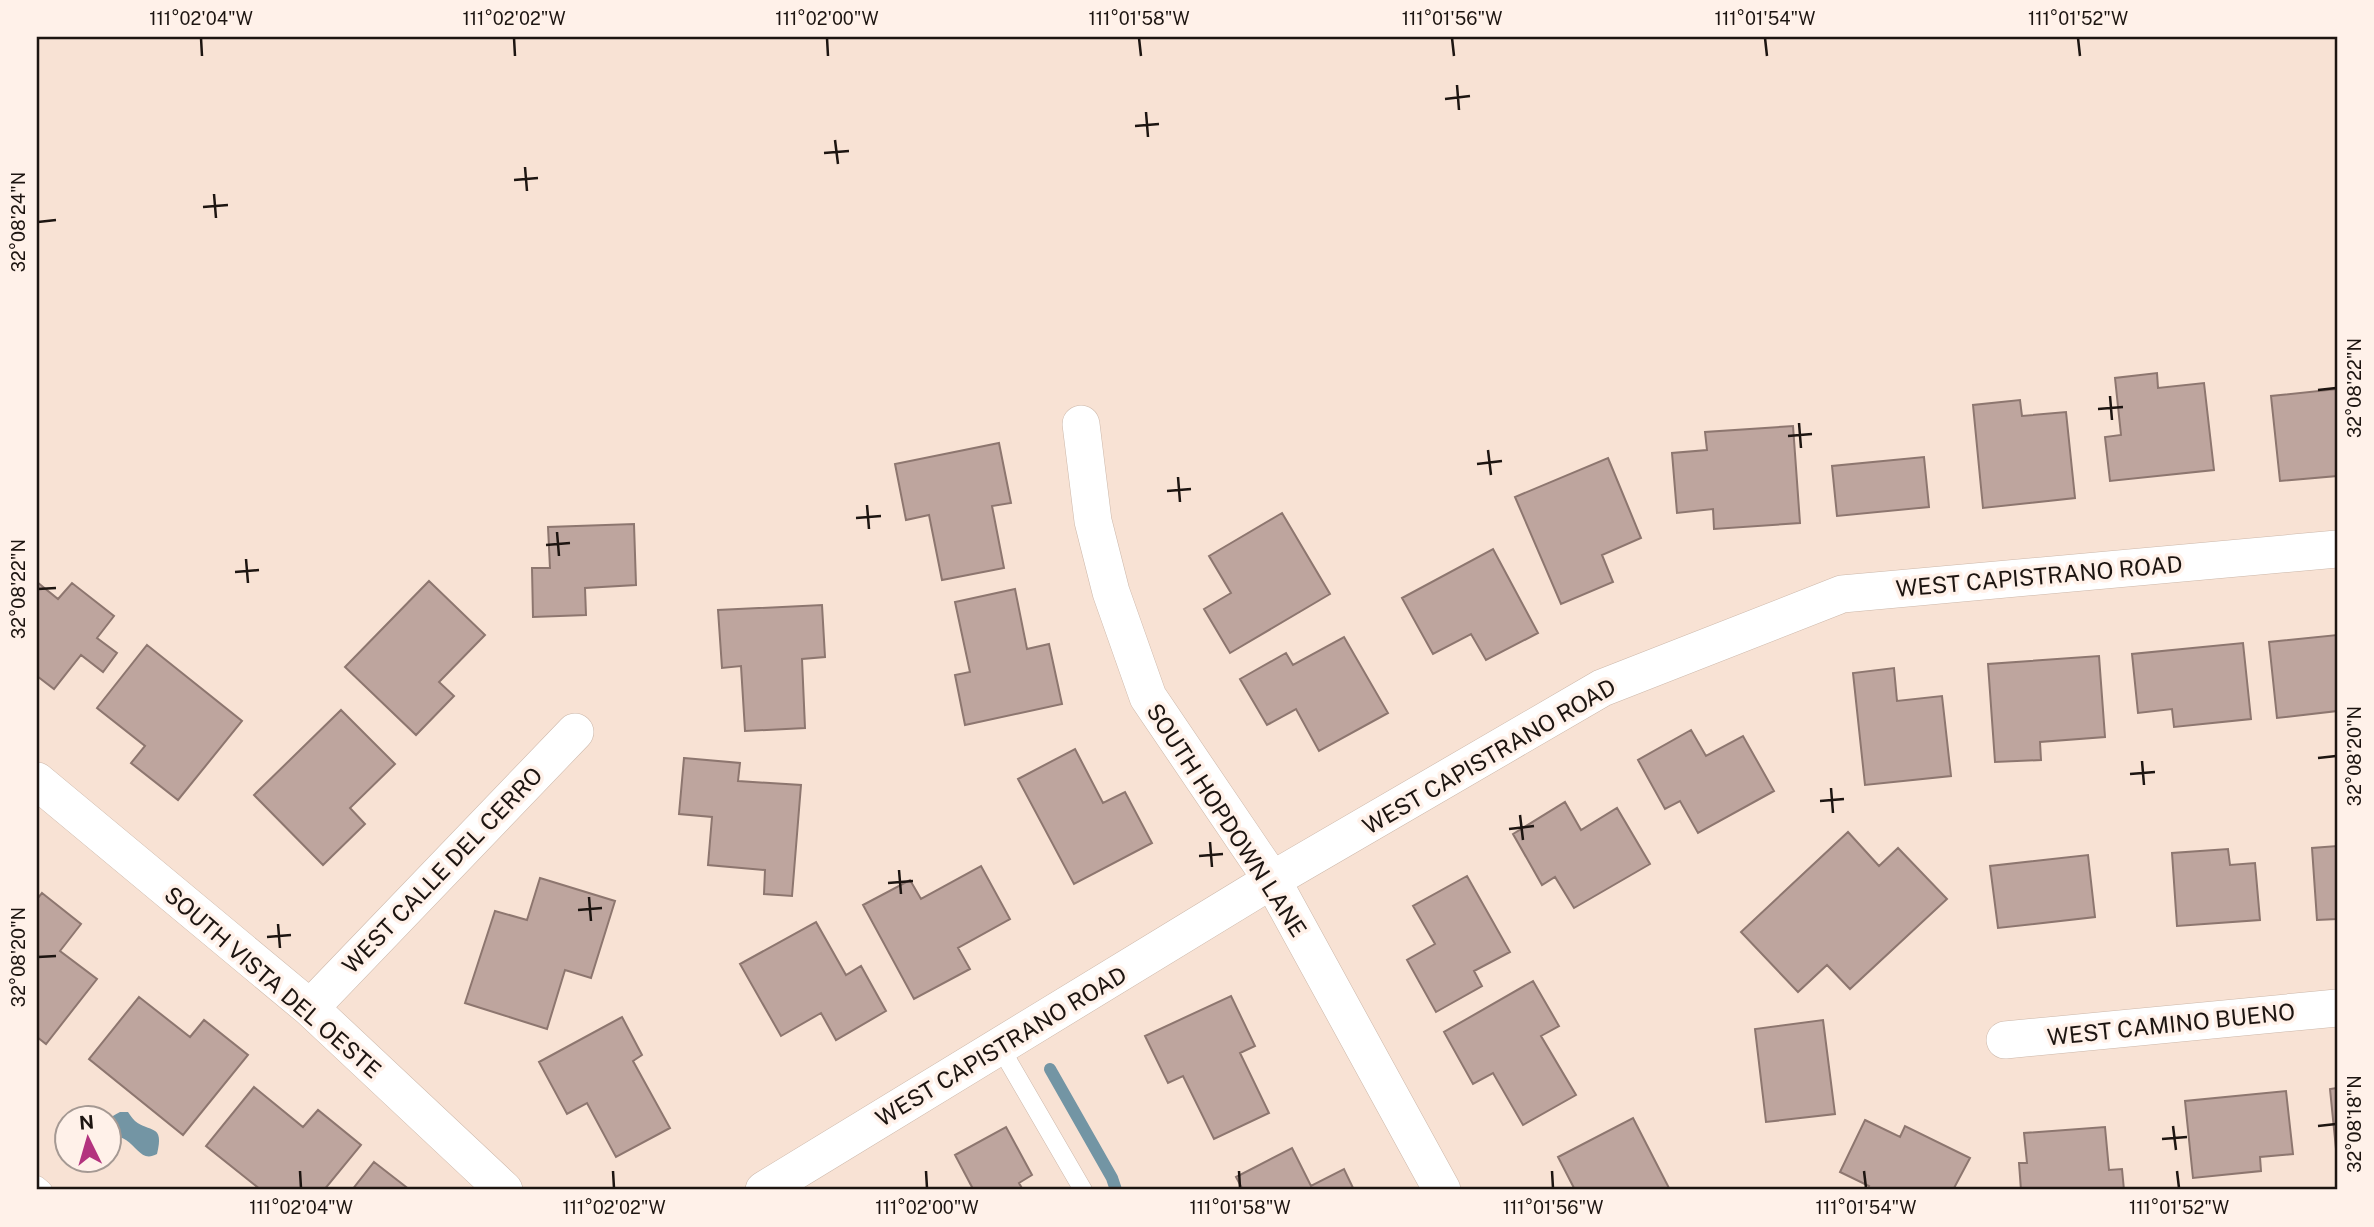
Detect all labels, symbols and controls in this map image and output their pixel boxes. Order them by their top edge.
text: 111°02'04"W [149,8,253,29]
text: 111°02'02"W [462,8,566,29]
text: 111°02'00"W [775,8,879,29]
text: 111°01'58"W [1088,8,1190,29]
text: 111°01'56"W [1402,8,1502,29]
text: 111°01'54"W [1715,8,1815,29]
text: 111°01'52"W [2028,8,2128,29]
text: 32°08'24"N [8,172,29,272]
text: 32°08'22"N [2344,338,2365,438]
text: 32°08'22"N [8,539,29,639]
street label: WEST CAPISTRANO ROAD [1895,550,2183,602]
street label: WEST CAPISTRANO ROAD [1358,672,1620,840]
street label: SOUTH HOPDOWN LANE [1141,698,1313,942]
text: 32°08'20"N [2344,706,2365,806]
street label: WEST CALLE DEL CERRO [336,761,548,979]
street label: SOUTH VISTA DEL OESTE [159,881,387,1083]
text: 32°08'20"N [8,907,29,1007]
street label: WEST CAPISTRANO ROAD [871,960,1131,1132]
street label: WEST CAMINO BUENO [2046,998,2296,1050]
text: 32°08'18"N [2344,1075,2365,1173]
north arrow [52,1104,122,1174]
text: N [78,1110,95,1134]
text: 111°02'04"W [249,1197,353,1218]
text: 111°02'02"W [562,1197,666,1218]
text: 111°02'00"W [875,1197,979,1218]
text: 111°01'58"W [1189,1197,1291,1218]
text: 111°01'56"W [1503,1197,1603,1218]
text: 111°01'54"W [1816,1197,1916,1218]
text: 111°01'52"W [2129,1197,2229,1218]

